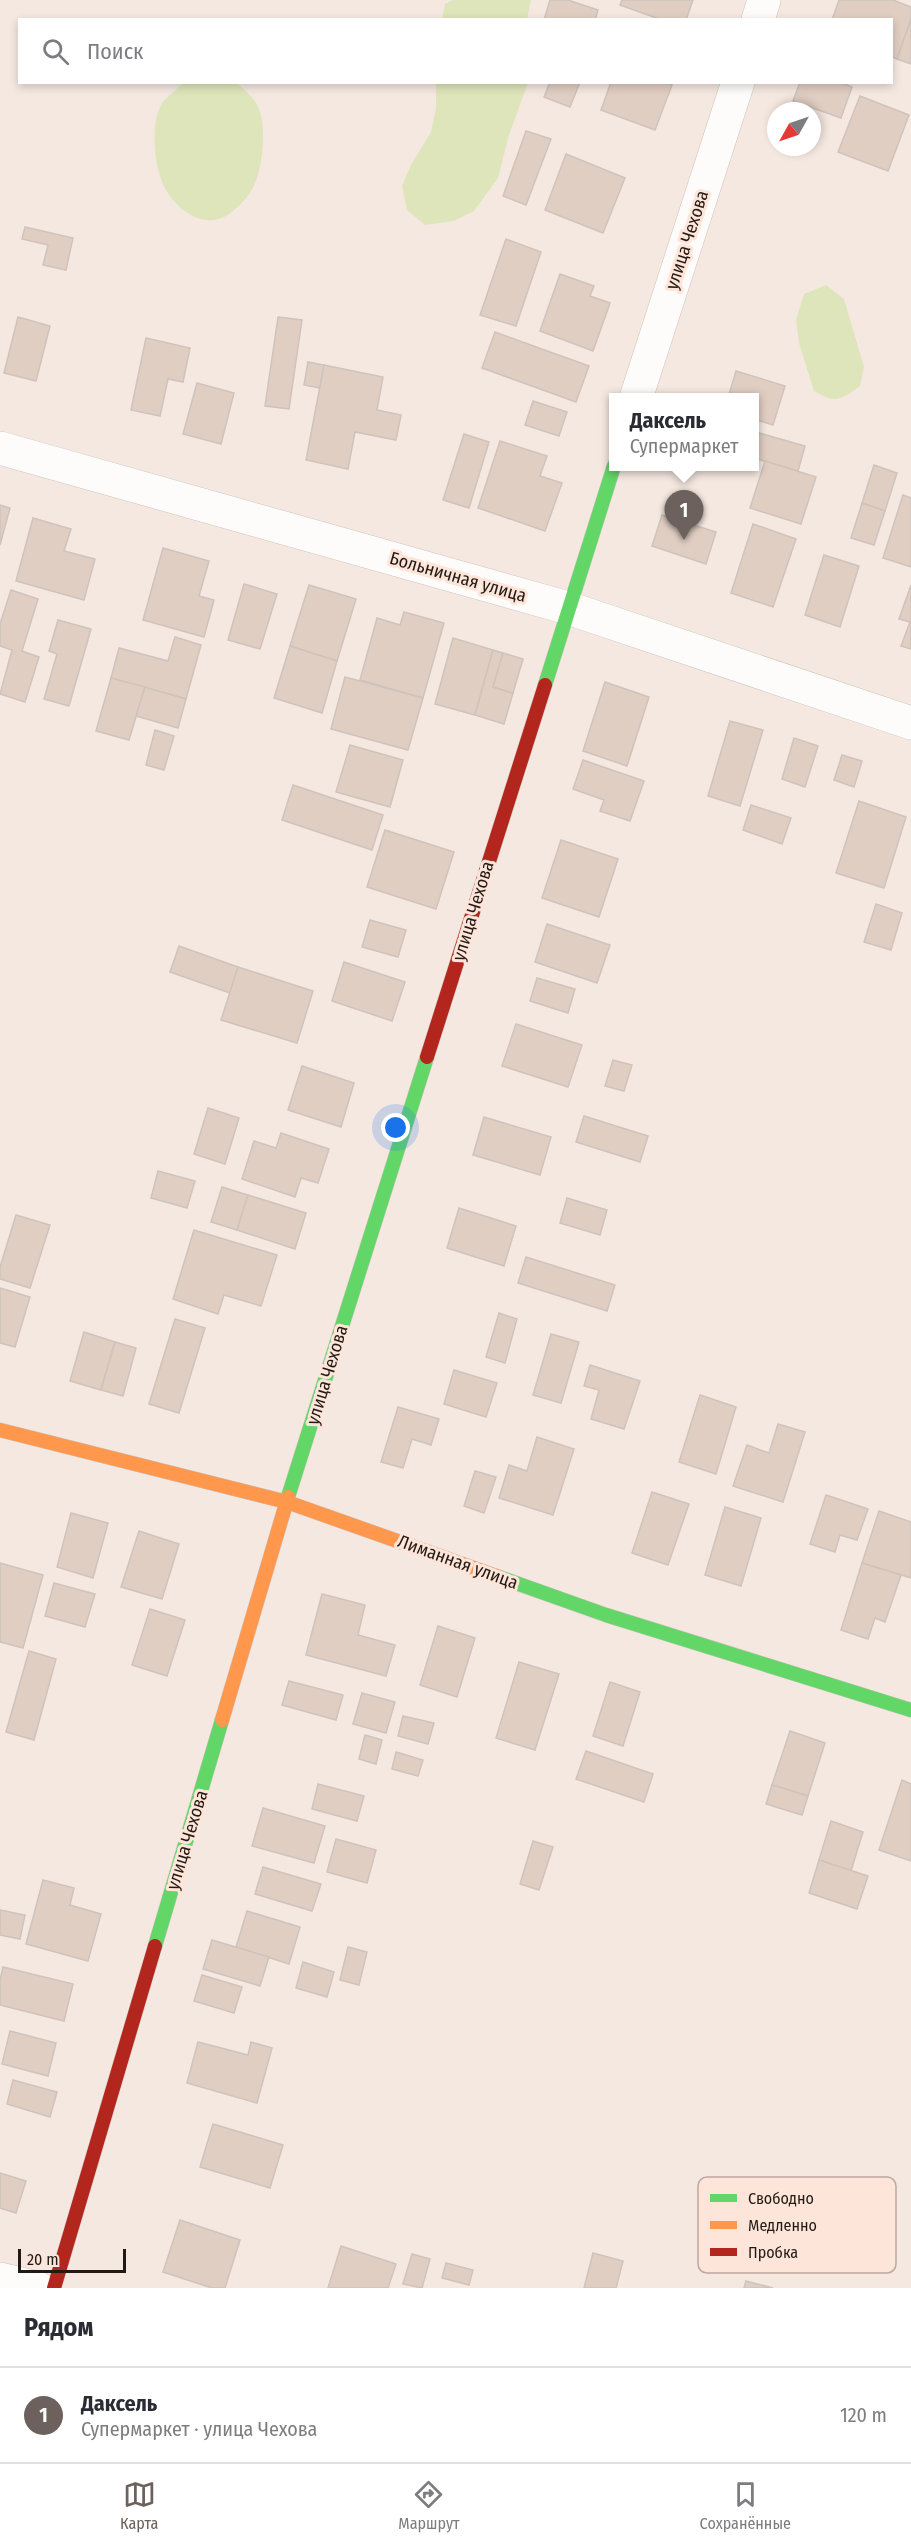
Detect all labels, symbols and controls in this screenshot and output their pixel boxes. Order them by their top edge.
search box [18,18,893,84]
icon: search [39,35,72,68]
text: Поиск [87,38,143,65]
north arrow [767,102,821,156]
street label: улица Чехова [661,188,713,292]
popup [609,393,759,471]
text: Даксель [630,407,706,434]
text: Супермаркет [630,434,738,458]
pin: 1 [664,490,704,540]
street label: Больничная улица [387,547,529,607]
street label: улица Чехова [447,858,499,963]
your location [381,1113,410,1142]
street label: улица Чехова [301,1322,353,1427]
street label: Лиманная улица [395,1530,521,1594]
street label: улица Чехова [161,1787,213,1892]
legend [698,2177,896,2273]
text: Свободно [748,2189,814,2208]
text: Медленно [748,2216,817,2235]
text: Пробка [748,2243,798,2262]
scale bar [18,2246,126,2274]
text: 20 m [27,2250,58,2269]
text: Рядом [24,2312,93,2343]
text: Даксель [81,2390,157,2417]
text: 1 [39,2403,48,2427]
text: 120 m [840,2403,887,2427]
text: Супермаркет · улица Чехова [81,2417,317,2441]
tab: Карта [120,2478,158,2533]
tab: Маршрут [398,2478,460,2533]
tab: Сохранённые [700,2478,791,2533]

